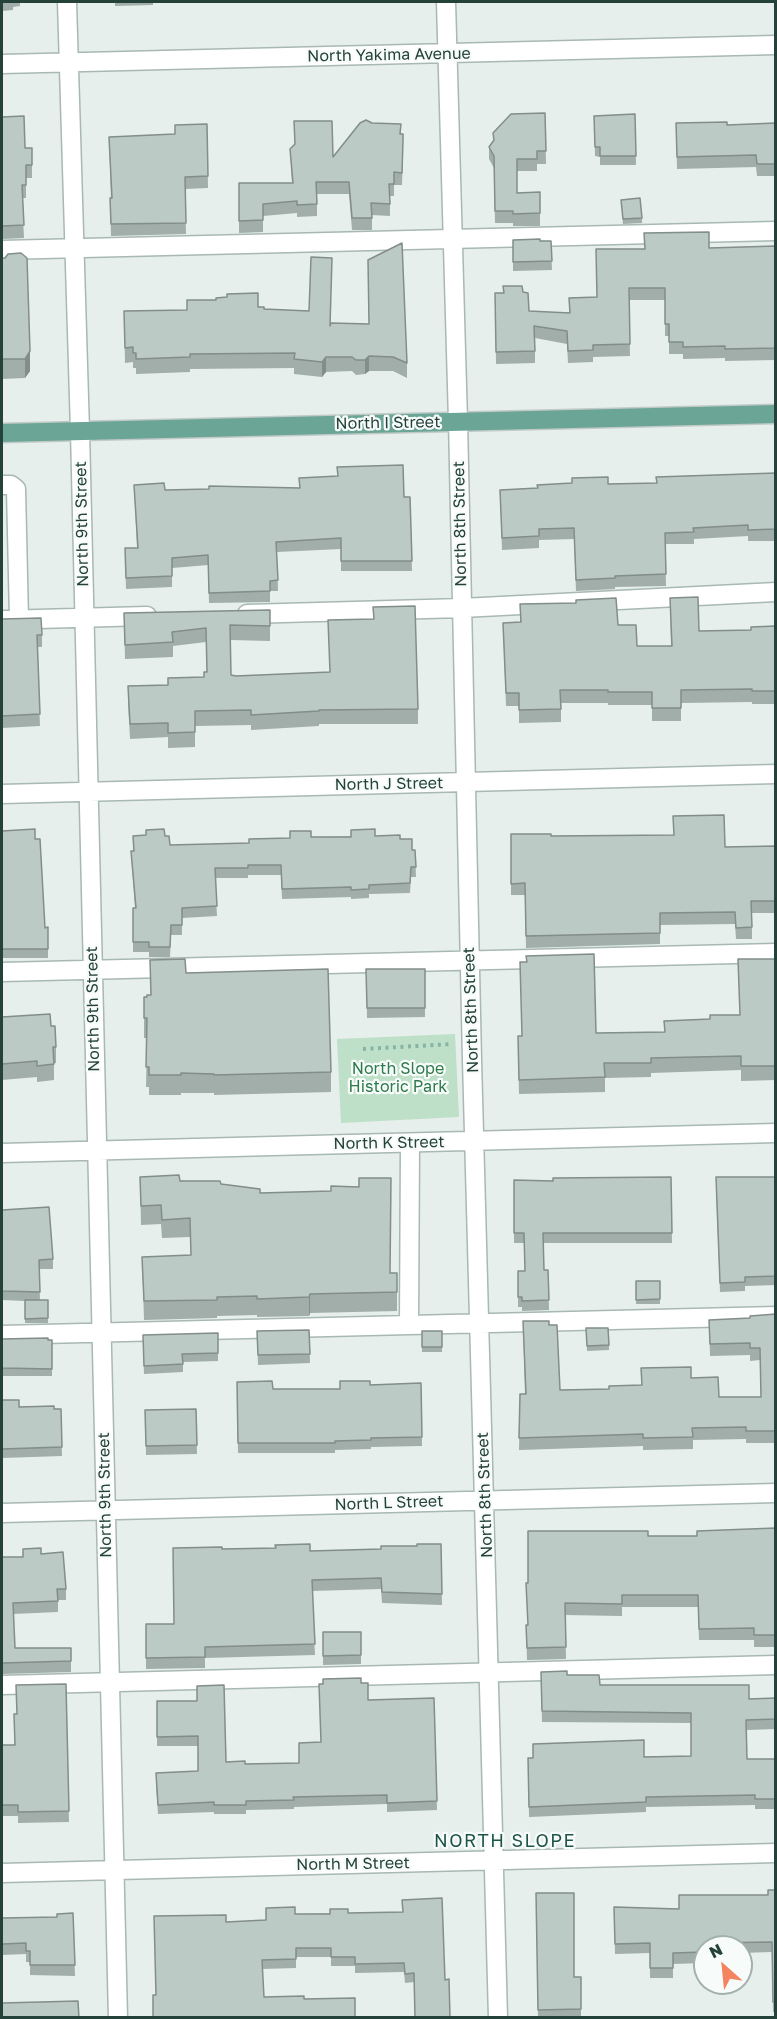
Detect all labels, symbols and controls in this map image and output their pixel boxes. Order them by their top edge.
street label: North Yakima Avenue [307,44,471,66]
street label: North I Street [335,412,441,434]
street label: North 9th Street [71,461,93,587]
street label: North 8th Street [449,461,471,587]
street label: North J Street [334,773,444,795]
street label: North 9th Street [82,946,104,1072]
street label: North 8th Street [459,947,483,1073]
park label: North Slope Historic Park [349,1059,447,1097]
street label: North K Street [333,1132,445,1154]
street label: North 9th Street [94,1432,116,1558]
street label: North 8th Street [473,1432,497,1558]
street label: North L Street [334,1492,444,1514]
district label: NORTH SLOPE [434,1830,576,1852]
street label: North M Street [296,1853,410,1875]
north arrow [693,1935,753,1995]
text: N [706,1939,726,1962]

